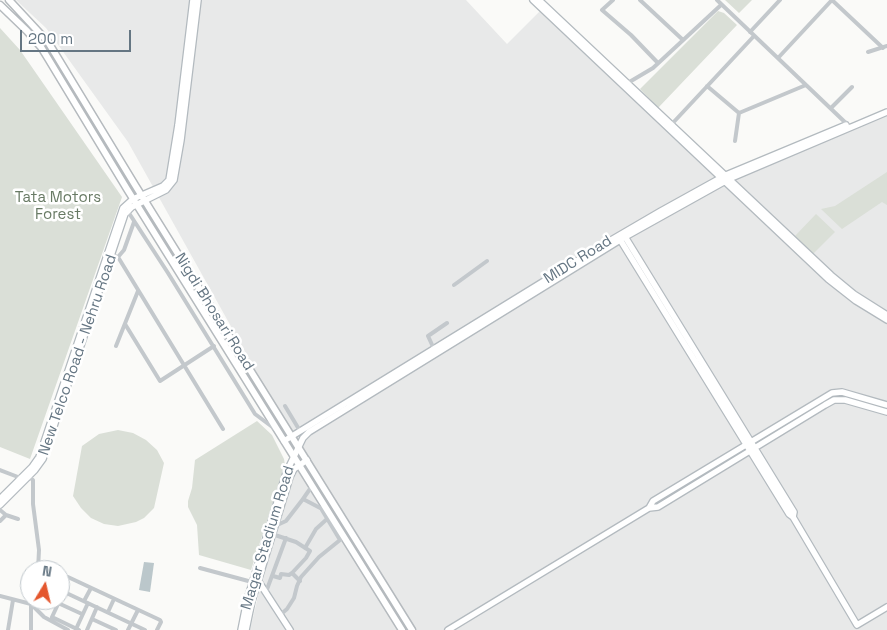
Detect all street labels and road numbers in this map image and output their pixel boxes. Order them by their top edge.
street label: MIDC Road [541,232,615,288]
street label: Nigdi Bhosari Road [171,250,257,374]
street label: New Telco Road - Nehru Road [35,252,121,458]
street label: Magar Stadium Road [238,464,298,612]

